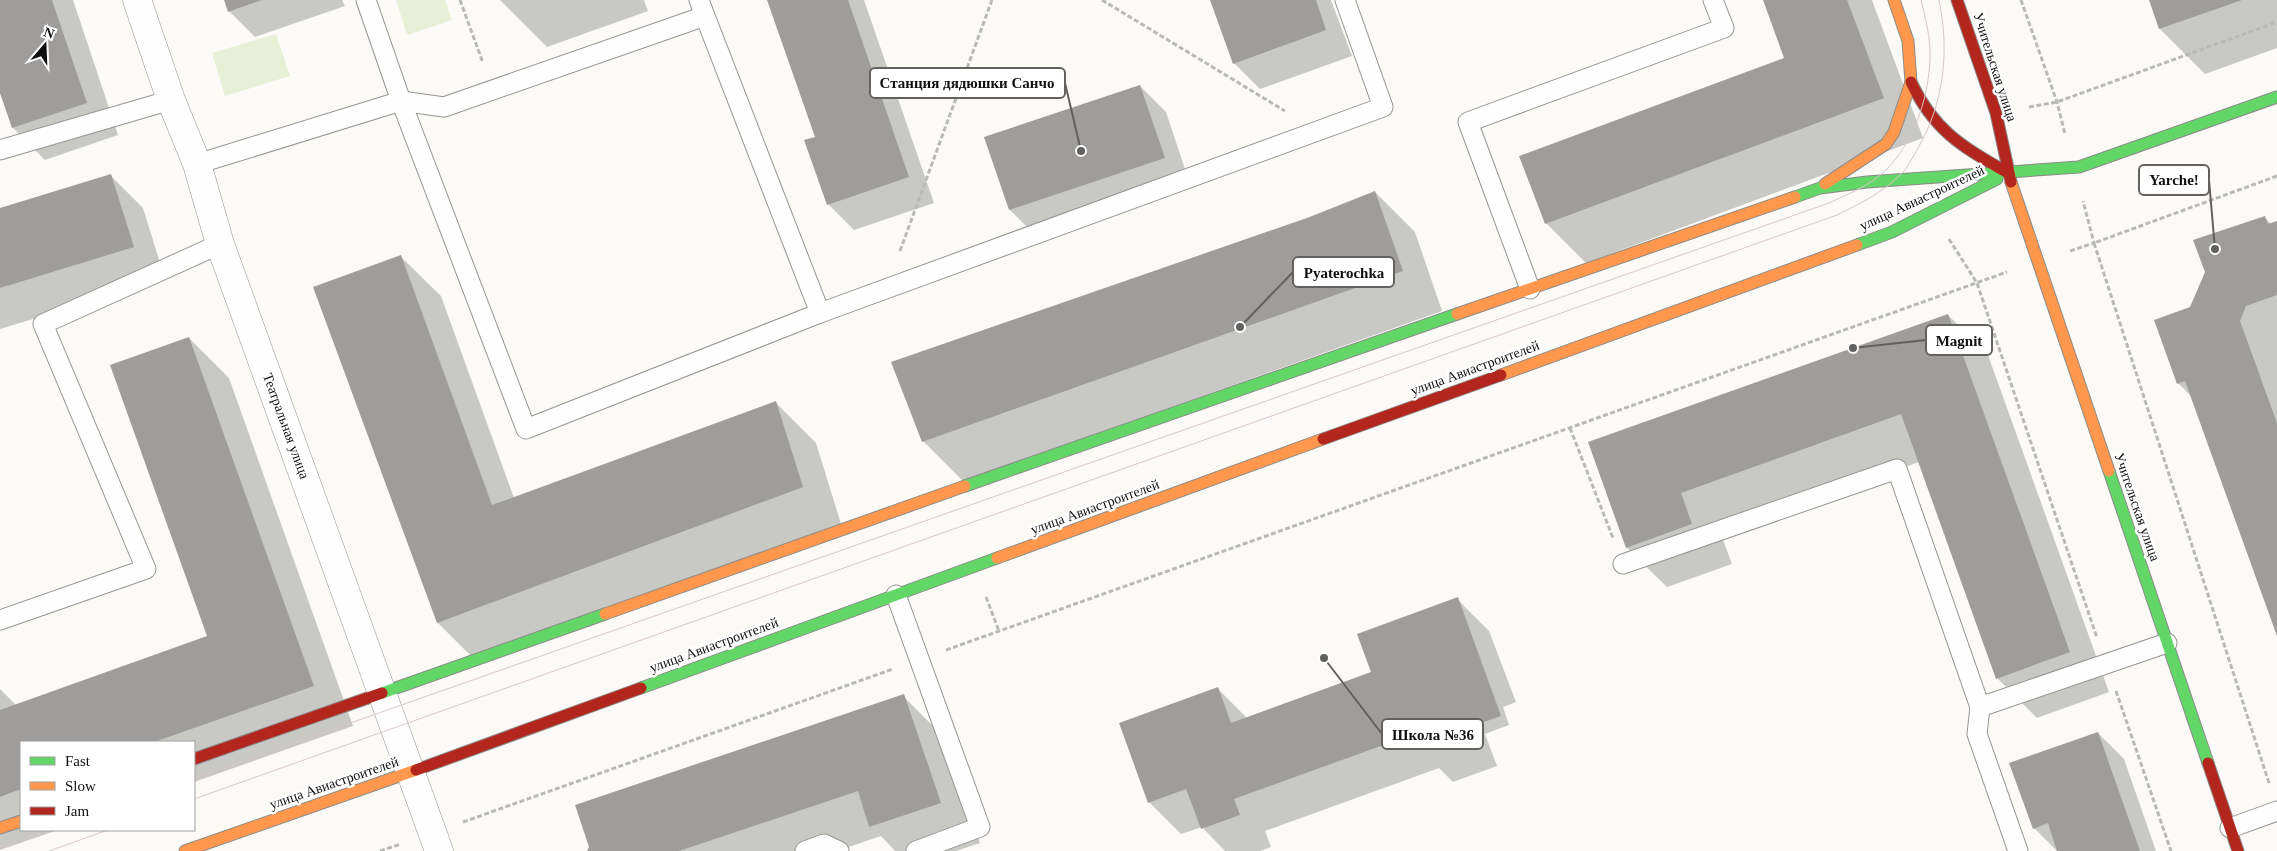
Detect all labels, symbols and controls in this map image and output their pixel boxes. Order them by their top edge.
street label: Учительская улица [1970,11,2020,124]
north arrow [20,20,70,70]
text: N [42,24,56,42]
callout: Станция дядюшки Санчо [870,68,1065,98]
text: Станция дядюшки Санчо [880,75,1054,91]
street label: улица Авиастроителей [1857,162,1987,233]
callout: Yarche! [2139,165,2209,195]
text: Yarche! [2149,172,2199,188]
callout: Pyaterochka [1293,257,1394,287]
text: Pyaterochka [1304,265,1385,281]
callout: Magnit [1926,325,1992,355]
text: Magnit [1936,333,1982,349]
street label: улица Авиастроителей [1409,338,1542,398]
street label: Театральная улица [260,371,312,482]
street label: Учительская улица [2111,451,2163,564]
street label: улица Авиастроителей [1029,477,1162,537]
street label: улица Авиастроителей [648,615,781,675]
callout: Школа №36 [1382,719,1483,749]
text: Школа №36 [1392,727,1474,743]
legend [20,741,195,831]
text: Fast [65,753,91,769]
street label: улица Авиастроителей [267,754,401,812]
text: Slow [65,778,96,794]
text: Jam [65,803,89,819]

